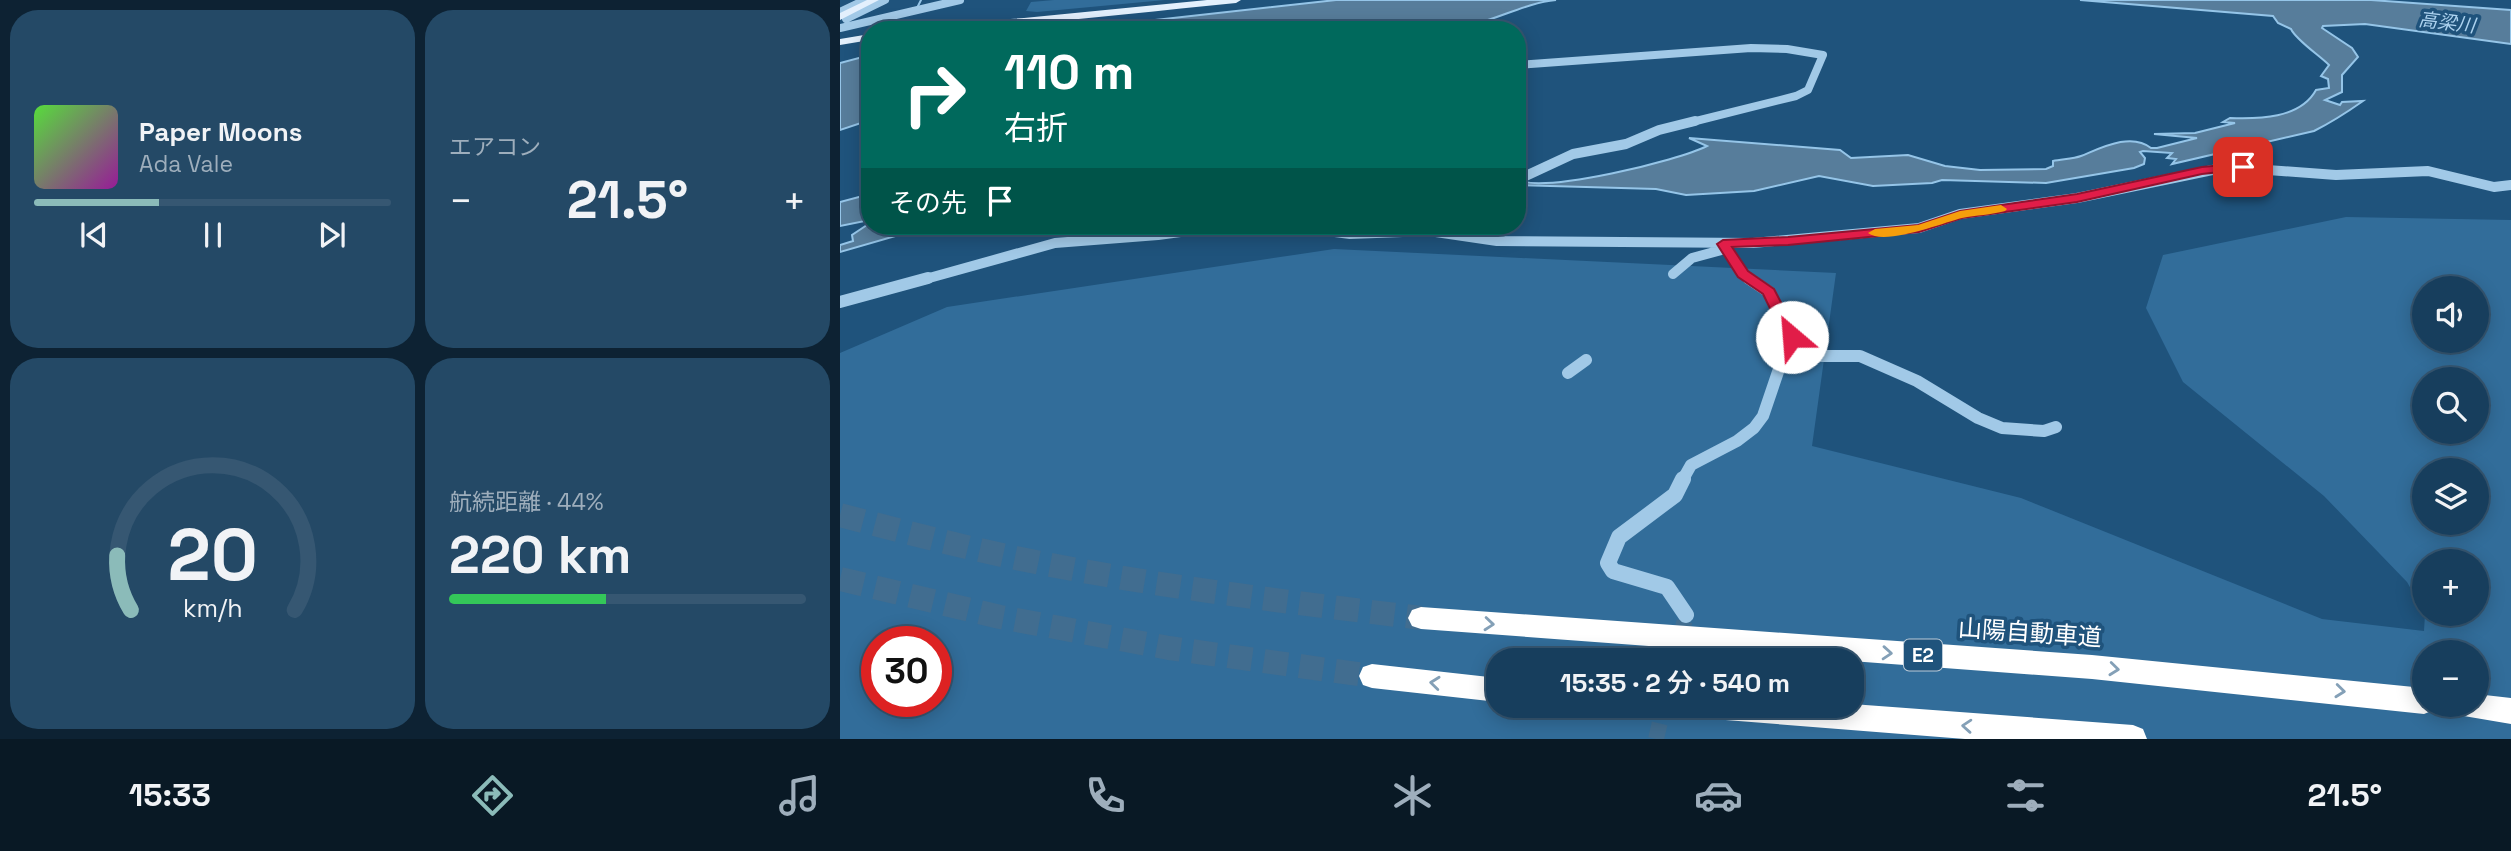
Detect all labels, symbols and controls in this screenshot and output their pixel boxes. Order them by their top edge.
water label: 高梁川 [2417,7,2479,39]
text: 110 m [1004,41,1134,103]
icon: right [889,49,980,140]
text: 右折 [1004,108,1068,148]
text: Paper Moons [139,115,302,149]
text: エアコン [449,132,541,162]
pin [2213,137,2273,197]
icon: arrive [2224,148,2262,186]
text: Ada Vale [139,149,233,179]
text: 21.5° [567,167,688,233]
text: − [449,177,473,225]
text: + [782,177,806,225]
icon: arrive [981,182,1019,220]
text: その先 [889,186,967,220]
icon: previous [75,216,113,254]
icon: pause [194,216,232,254]
icon: next [313,216,351,254]
map controls [2412,276,2489,717]
button: sound [2412,276,2489,353]
position arrow [1755,300,1829,374]
button: search [2412,367,2489,444]
button: layers [2412,458,2489,535]
text: 航続距離 · 44% [449,487,604,517]
text: 20 [167,508,258,601]
text: 220 km [449,522,631,588]
button: + [2412,549,2489,626]
text: km/h [183,591,242,623]
street label: 山陽自動車道 [1957,612,2103,653]
one-way arrow [1484,616,1495,631]
speed limit sign: 30 [861,626,952,717]
road number: E2 [1904,640,1942,670]
button: − [2412,640,2489,717]
one-way arrow [1881,645,1892,660]
one-way arrow [2108,661,2119,676]
text: 15:35 · 2 分 · 540 m [1560,666,1790,700]
one-way arrow [1429,676,1440,691]
one-way arrow [2334,684,2346,699]
one-way arrow [1961,719,1972,734]
icon: directions [468,771,517,820]
icon: music [775,771,824,820]
icon: phone [1081,771,1130,820]
icon: climate [1388,771,1437,820]
icon: car [1694,771,1743,820]
icon: filters [2001,771,2050,820]
text: 15:33 [129,775,211,815]
text: 21.5° [2307,775,2382,815]

